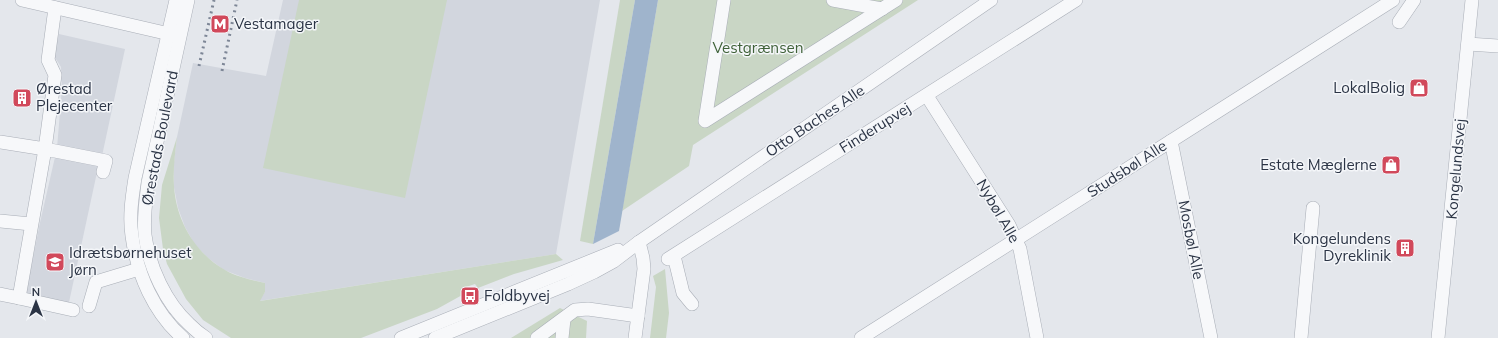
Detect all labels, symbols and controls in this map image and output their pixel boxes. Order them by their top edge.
metro station icon: Vestamager [209,13,231,35]
place label: Vestamager [234,14,319,33]
park label: Vestgrænsen [712,38,804,57]
street label: Ørestads Boulevard [137,69,182,207]
shop icon: LokalBolig [1408,77,1430,99]
place label: LokalBolig [1333,78,1405,97]
place label: Ørestad Plejecenter [36,79,113,115]
street label: Otto Baches Alle [762,80,868,161]
building icon: Ørestad Plejecenter [11,87,33,109]
street label: Finderupvej [836,98,914,157]
street label: Kongelundsvej [1442,118,1469,220]
street label: Studsbøl Alle [1083,136,1170,201]
shop icon: Estate Mæglerne [1380,154,1402,176]
place label: Estate Mæglerne [1260,155,1377,174]
street label: Nybøl Alle [973,175,1024,246]
street label: Mosbøl Alle [1175,199,1208,281]
place label: Kongelundens Dyreklinik [1293,229,1391,265]
building icon: Kongelundens Dyreklinik [1394,237,1416,259]
place label: Idrætsbørnehuset Jørn [69,243,191,279]
school or university icon: Idrætsbørnehuset Jørn [44,251,66,273]
north arrow [16,282,56,322]
text: N [32,285,40,299]
bus stop icon: Foldbyvej [459,285,481,307]
place label: Foldbyvej [484,286,550,305]

